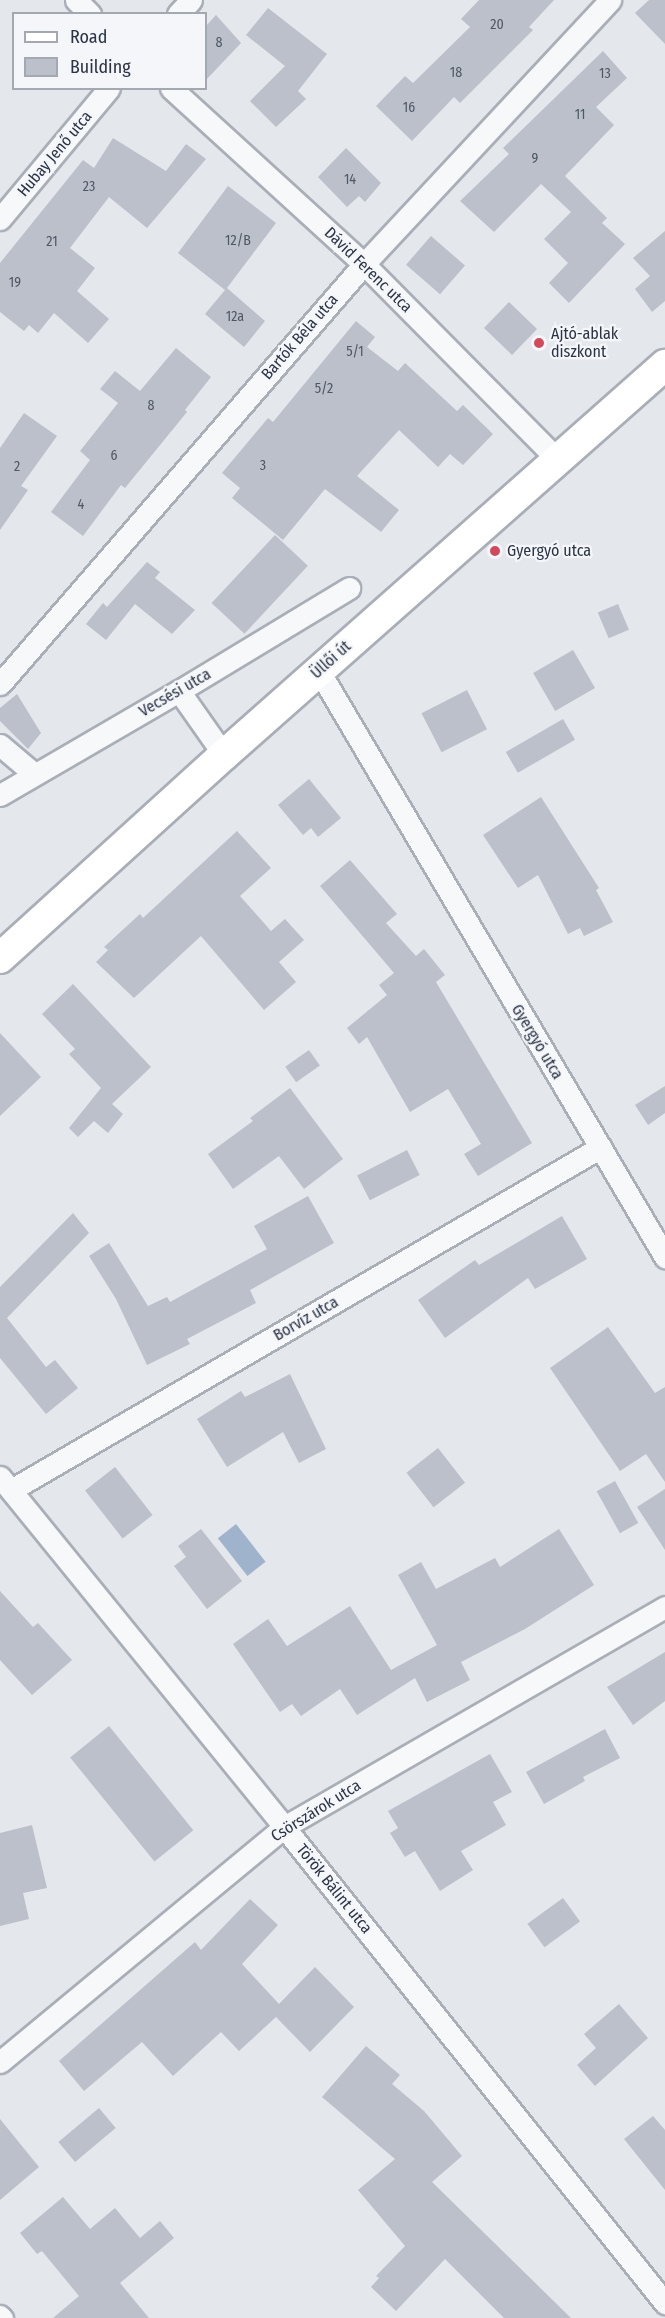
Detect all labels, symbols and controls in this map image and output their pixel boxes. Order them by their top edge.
legend [12,12,207,90]
house number: 20 [490,17,504,33]
text: Road [70,26,107,48]
house number: 8 [216,35,222,51]
text: Building [70,56,131,78]
house number: 18 [450,65,462,81]
house number: 13 [599,66,611,82]
house number: 16 [403,100,415,116]
street label: Hubay Jenő utca [14,107,96,201]
house number: 11 [575,107,585,123]
house number: 9 [532,151,538,167]
house number: 14 [344,172,356,188]
house number: 23 [83,179,95,195]
street label: Dávid Ferenc utca [320,223,416,317]
house number: 12/B [225,233,251,249]
house number: 21 [46,234,58,250]
house number: 19 [9,275,21,291]
street label: Bartók Béla utca [258,290,342,384]
house number: 12a [226,309,244,325]
place label: Ajtó-ablak diszkont [551,324,618,362]
marker: Ajtó-ablak diszkont [532,336,546,350]
house number: 5/1 [346,344,364,360]
house number: 5/2 [315,381,333,397]
house number: 8 [148,398,154,414]
house number: 6 [111,448,117,464]
house number: 3 [260,458,266,474]
house number: 2 [14,459,20,475]
house number: 4 [78,497,84,513]
place label: Gyergyó utca [507,541,591,561]
marker: Gyergyó utca [488,544,502,558]
street label: Üllői út [307,637,355,683]
street label: Vecsési utca [136,665,214,721]
street label: Gyergyó utca [507,1001,567,1083]
street label: Borvíz utca [270,1293,342,1345]
street label: Csörszárok utca [268,1776,364,1846]
street label: Török Bálint utca [292,1840,376,1938]

